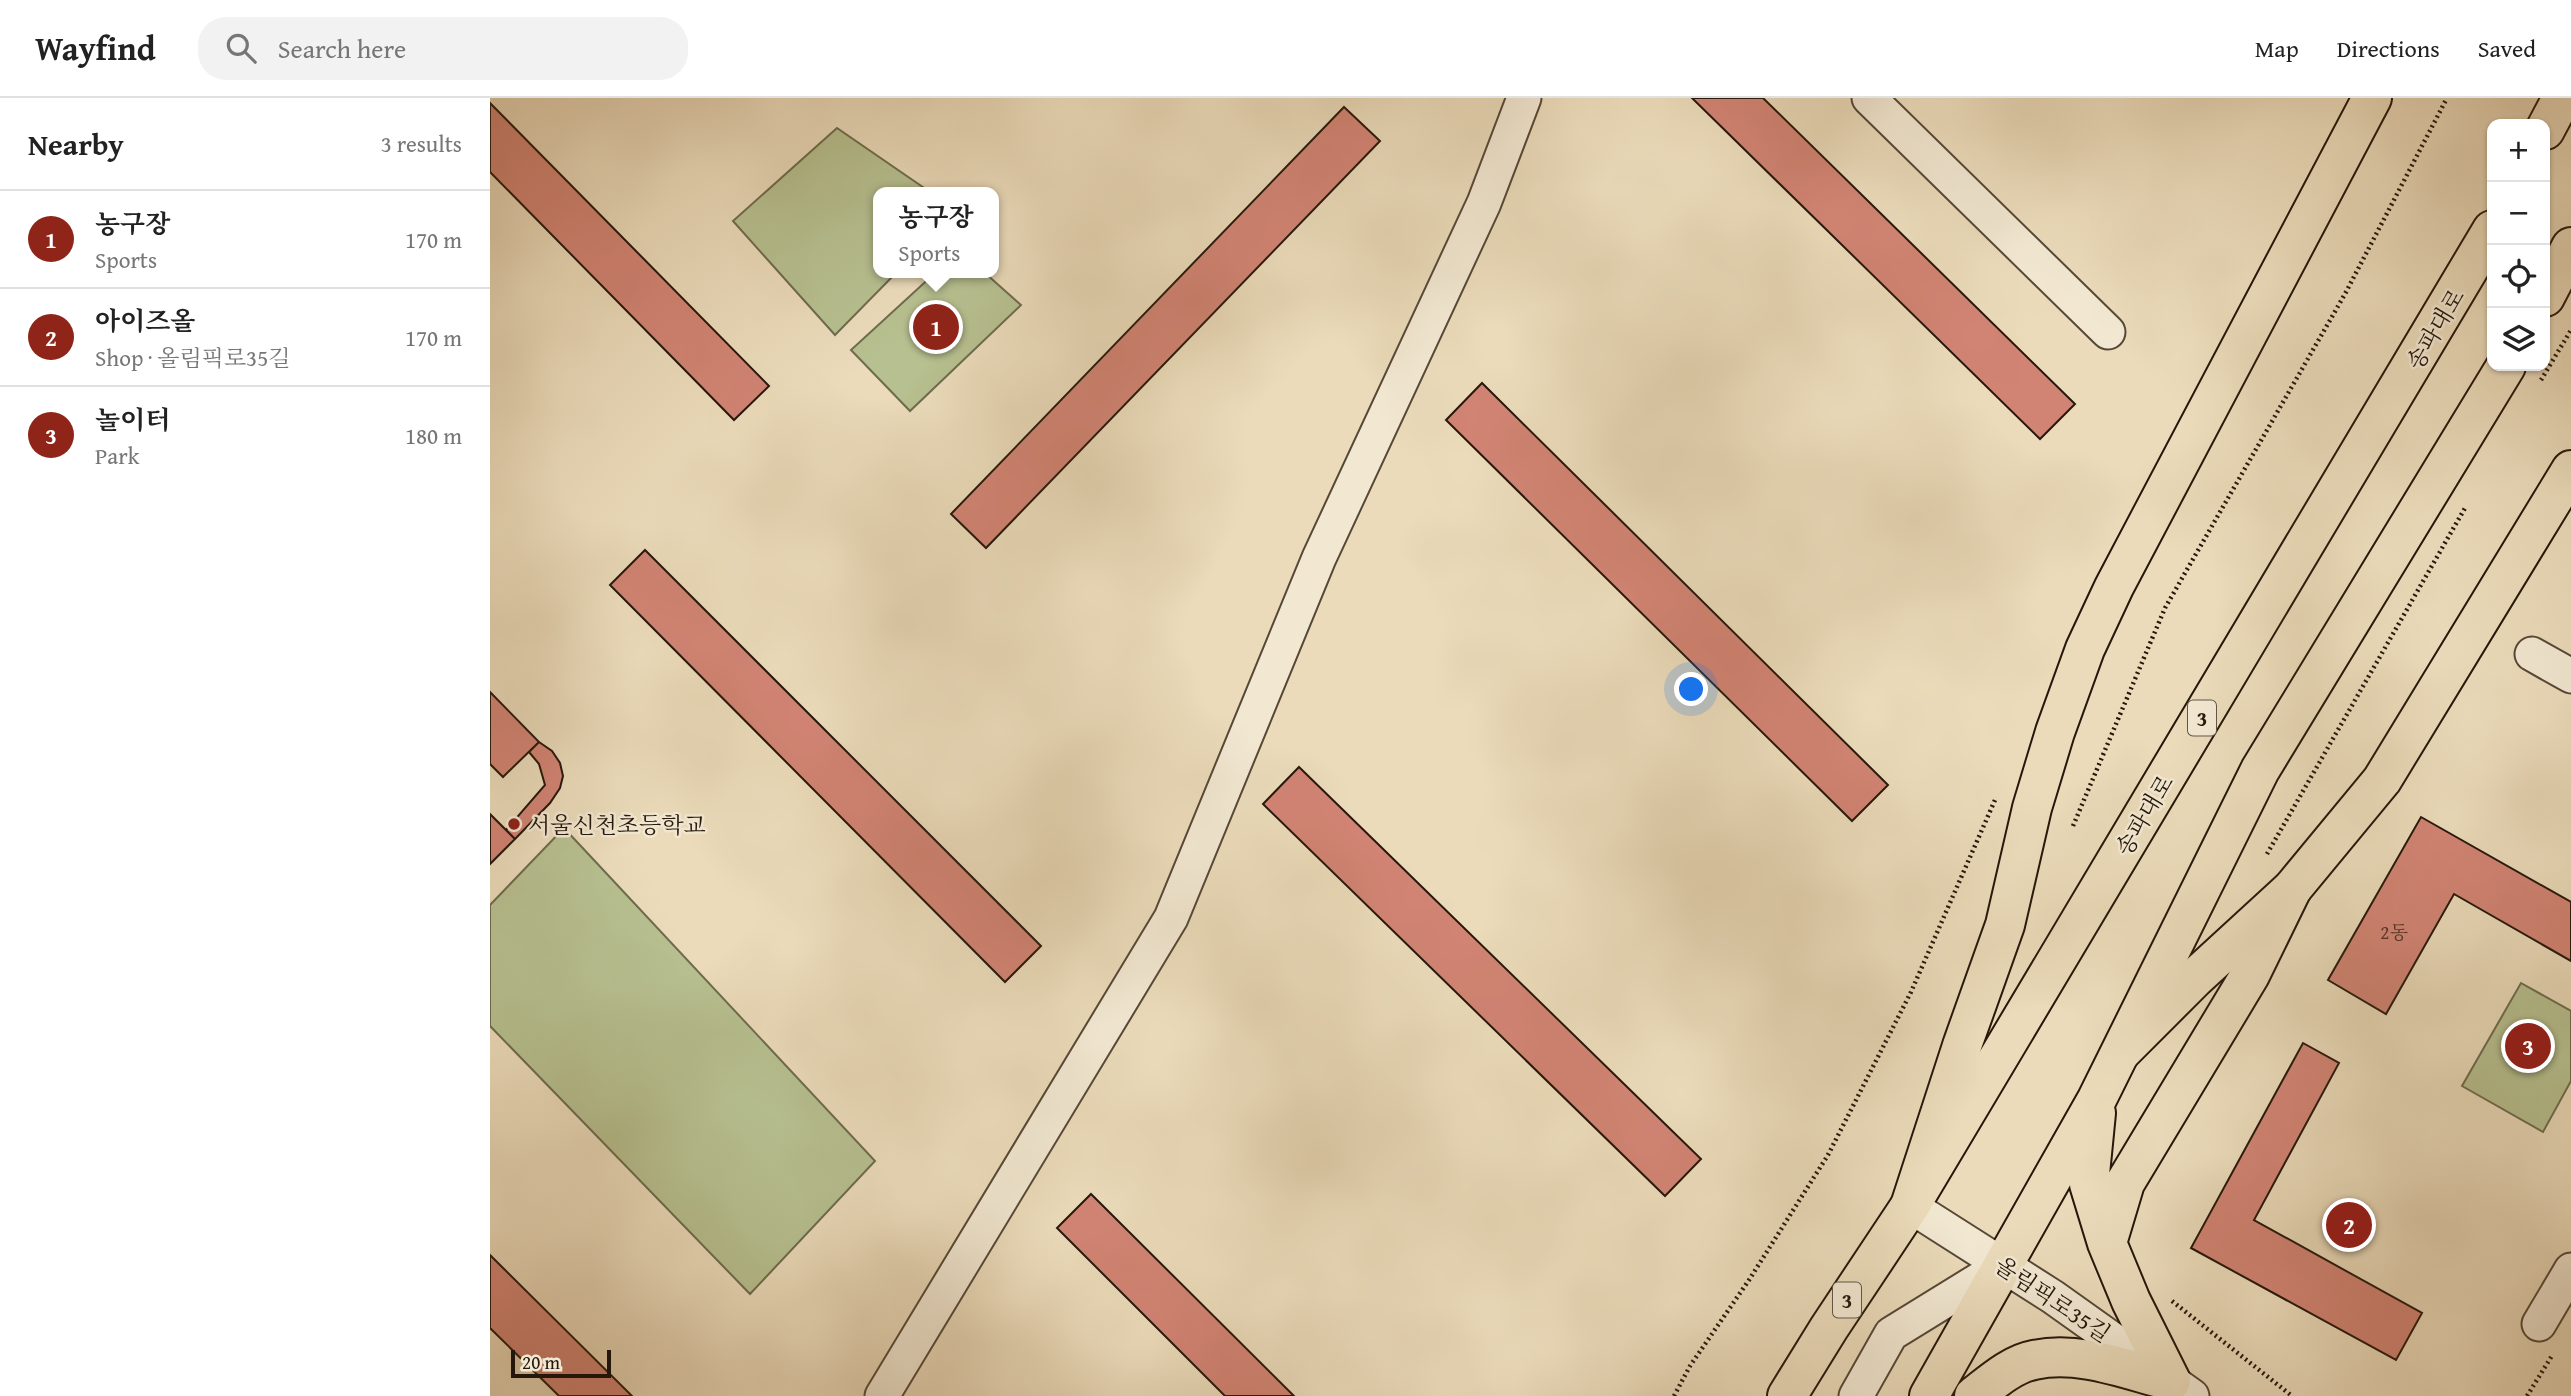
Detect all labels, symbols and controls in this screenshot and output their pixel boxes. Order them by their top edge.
search box [198,17,688,80]
text: Wayfind [35,24,156,72]
icon: search [222,29,260,67]
text: Search here [278,29,406,68]
text: Map [2255,31,2299,66]
text: Directions [2337,31,2440,66]
text: Saved [2478,31,2536,66]
map controls [2487,119,2550,371]
button: + [2487,119,2550,182]
text: Nearby [28,122,124,166]
text: 3 results [381,127,462,160]
button: − [2487,182,2550,245]
popup [873,187,999,278]
text: 농구장 [898,197,974,236]
text: 농구장 [95,204,170,243]
text: 1 [45,223,57,256]
text: 170 m [405,223,462,256]
text: Sports [898,236,960,269]
text: Sports [95,243,157,276]
button: locate [2487,245,2550,308]
street label: 송파대로 [2398,282,2472,376]
text: 아이즈올 [95,301,195,340]
pin: 1 [913,301,959,353]
button: layers [2487,308,2550,371]
text: 2 [45,321,57,354]
text: 170 m [405,321,462,354]
text: Shop · 올림픽로35길 [95,341,290,374]
text: 놀이터 [95,400,170,439]
text: 3 [45,419,57,452]
text: 180 m [405,419,462,452]
text: Park [95,439,139,472]
your location [1674,672,1708,706]
road number: 3 [2188,700,2216,736]
street label: 송파대로 [2107,768,2181,862]
place label: 서울신천초등학교 [528,808,706,841]
marker: 서울신천초등학교 [506,816,522,832]
house number: 2동 [2380,918,2408,946]
pin: 3 [2505,1020,2551,1072]
pin: 2 [2326,1199,2372,1251]
street label: 올림픽로35길 [1989,1248,2117,1350]
road number: 3 [1833,1282,1861,1318]
scale bar [511,1347,611,1379]
text: 20 m [522,1348,560,1376]

